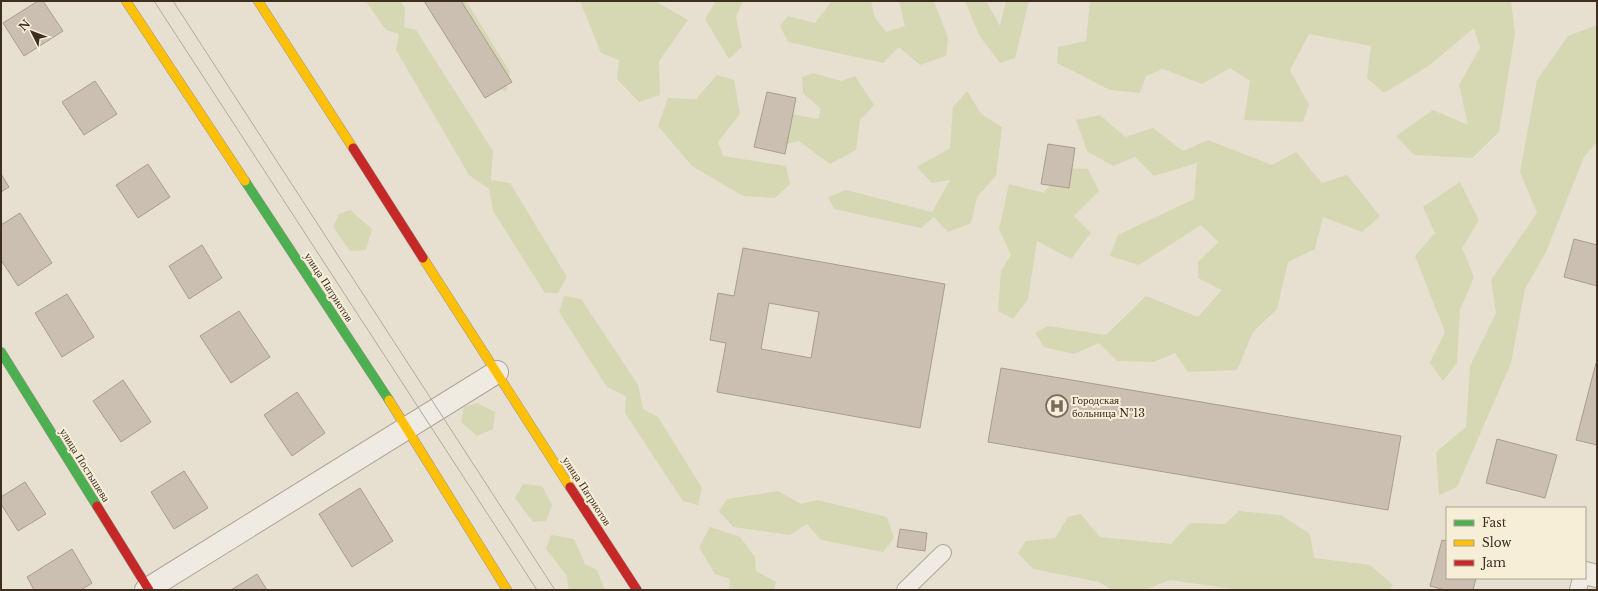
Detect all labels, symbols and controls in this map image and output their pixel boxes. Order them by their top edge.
north arrow [12,12,52,52]
text: N [16,16,34,34]
street label: улица Патриотов [301,250,357,324]
hospital icon: Городская больница №13 [1044,393,1070,419]
place label: Городская больница №13 [1072,393,1145,420]
street label: улица Постышева [57,426,113,505]
street label: улица Патриотов [559,454,615,528]
legend [1446,507,1586,579]
text: Fast [1482,515,1507,530]
text: Slow [1482,535,1512,550]
text: Jam [1480,555,1506,570]

